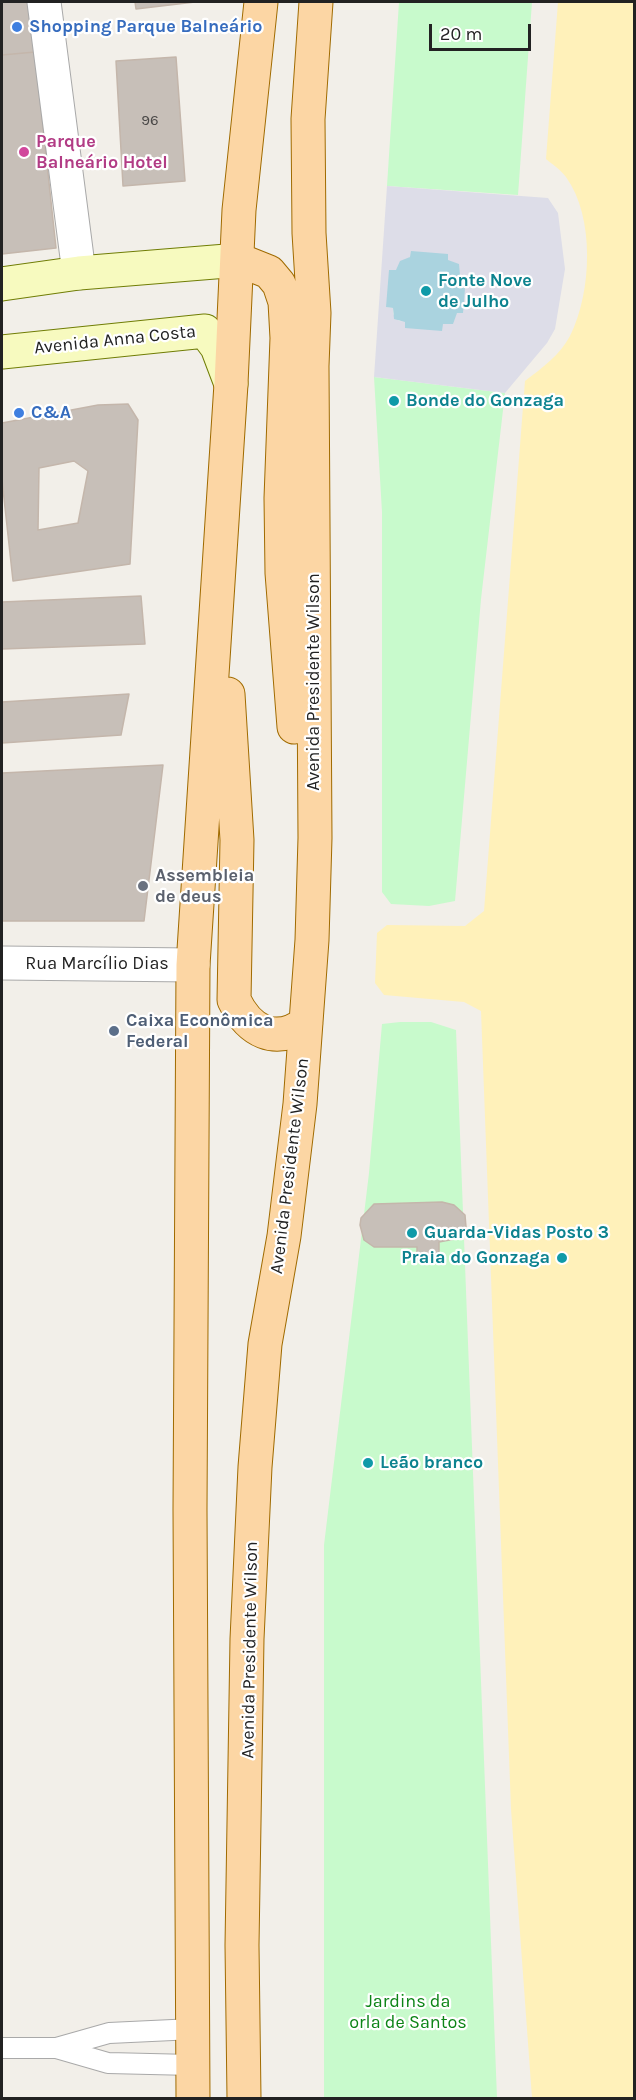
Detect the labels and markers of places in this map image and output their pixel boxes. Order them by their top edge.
place label: Shopping Parque Balneário [29,16,263,38]
marker: Shopping Parque Balneário [10,20,24,34]
place label: Parque Balneário Hotel [36,131,168,174]
marker: Parque Balneário Hotel [17,145,31,159]
place label: Fonte Nove de Julho [438,270,532,312]
marker: Fonte Nove de Julho [419,284,433,298]
place label: Bonde do Gonzaga [406,390,564,412]
marker: Bonde do Gonzaga [387,394,401,408]
place label: C&A [31,402,71,424]
marker: C&A [12,406,26,420]
place label: Assembleia de deus [155,865,254,908]
marker: Assembleia de deus [136,879,150,893]
place label: Caixa Econômica Federal [126,1010,274,1052]
marker: Caixa Econômica Federal [107,1024,121,1038]
place label: Guarda-Vidas Posto 3 [424,1222,609,1244]
marker: Guarda-Vidas Posto 3 [405,1226,419,1240]
place label: Praia do Gonzaga [401,1247,550,1269]
marker: Praia do Gonzaga [555,1251,569,1265]
place label: Leão branco [380,1452,483,1474]
marker: Leão branco [361,1456,375,1470]

